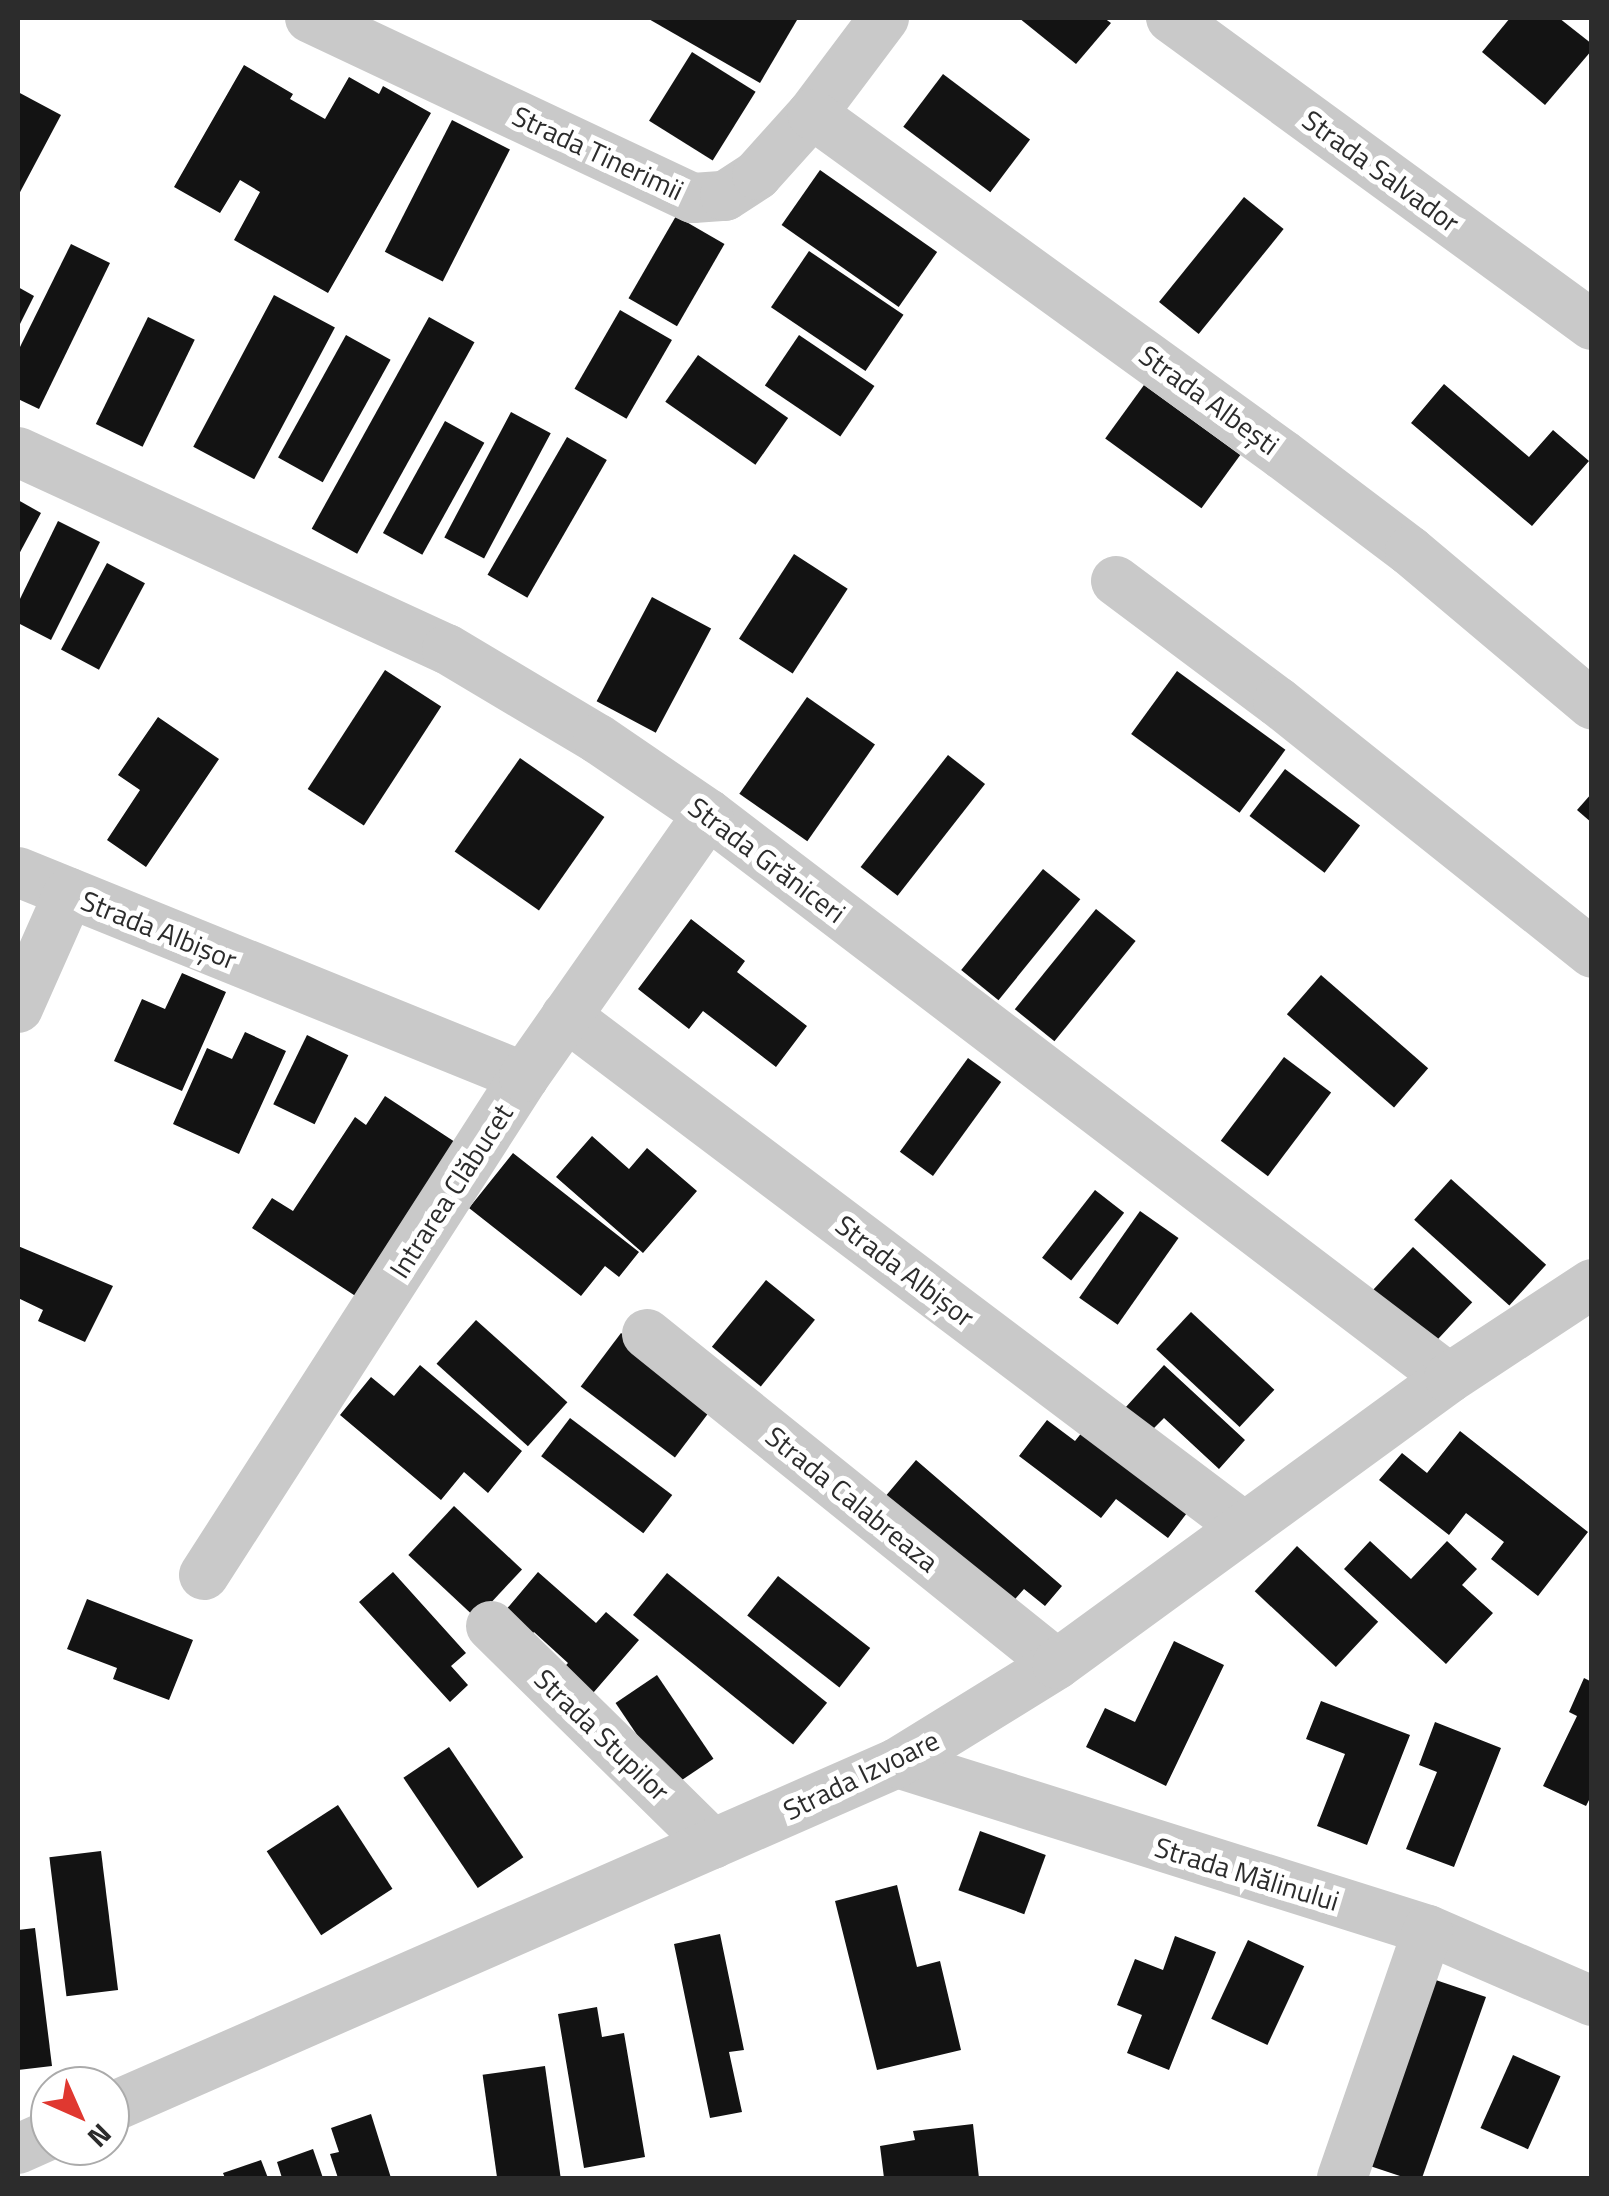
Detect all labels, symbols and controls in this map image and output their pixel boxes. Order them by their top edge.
street label: Strada Tinerimii [507,99,689,207]
street label: Strada Salvador [1296,103,1466,239]
street label: Strada Albești [1133,338,1285,462]
street label: Strada Grăniceri [682,790,852,930]
street label: Strada Albișor [76,884,242,976]
street label: Intrarea Clăbucet [382,1098,520,1284]
street label: Strada Albișor [829,1208,981,1334]
street label: Strada Calabreaza [759,1419,945,1579]
street label: Strada Stupilor [527,1662,677,1808]
street label: Strada Izvoare [778,1723,944,1827]
street label: Strada Mălinului [1151,1830,1343,1918]
north arrow [30,2066,130,2166]
text: N [78,2114,122,2158]

